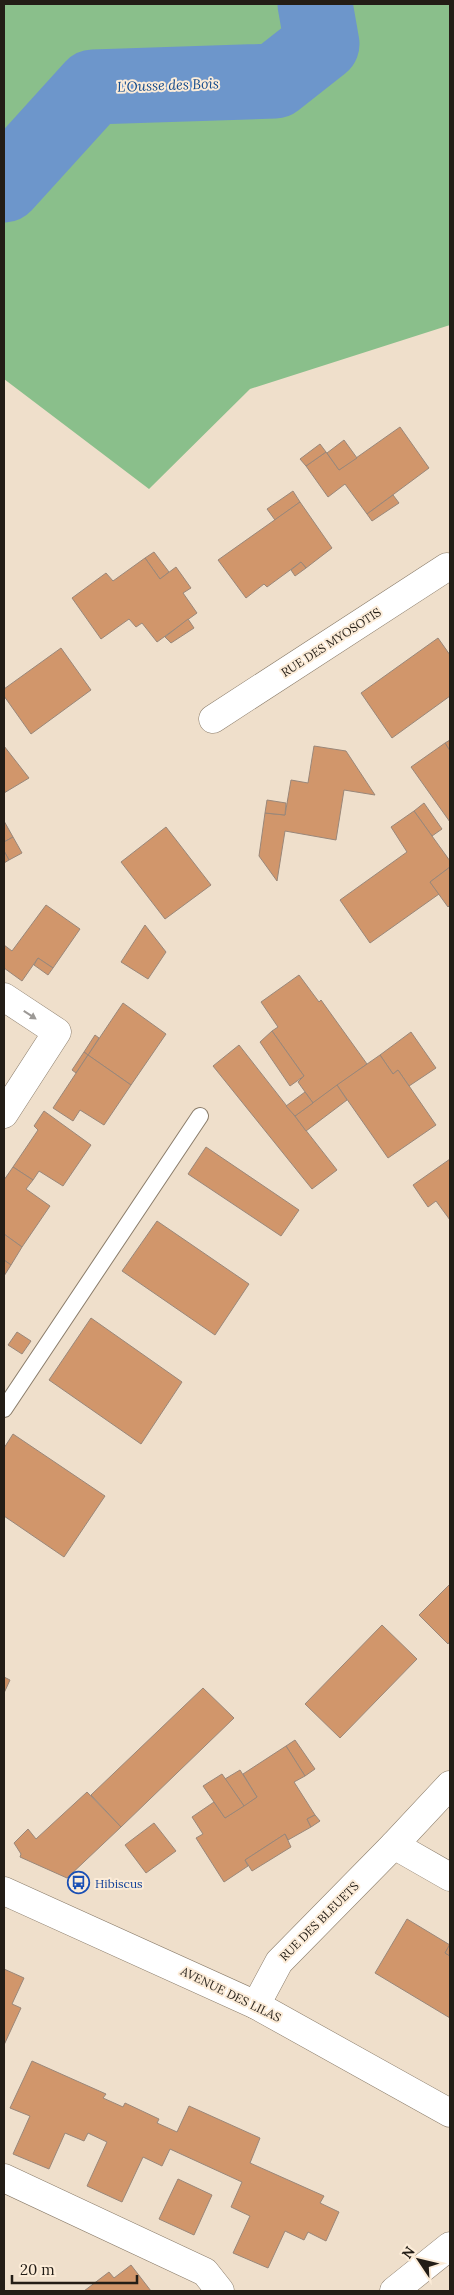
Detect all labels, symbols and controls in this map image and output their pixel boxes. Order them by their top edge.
water label: L'Ousse des Bois [117,74,219,96]
street label: RUE DES MYOSOTIS [278,604,384,680]
one-way arrow [24,1010,37,1019]
bus stop icon: Hibiscus [67,1871,91,1895]
place label: Hibiscus [95,1876,143,1891]
street label: RUE DES BLEUETS [276,1878,362,1964]
street label: AVENUE DES LILAS [177,1963,284,2025]
north arrow [394,2235,444,2285]
text: N [398,2243,419,2262]
scale bar [12,2252,138,2284]
text: 20 m [20,2260,55,2279]

